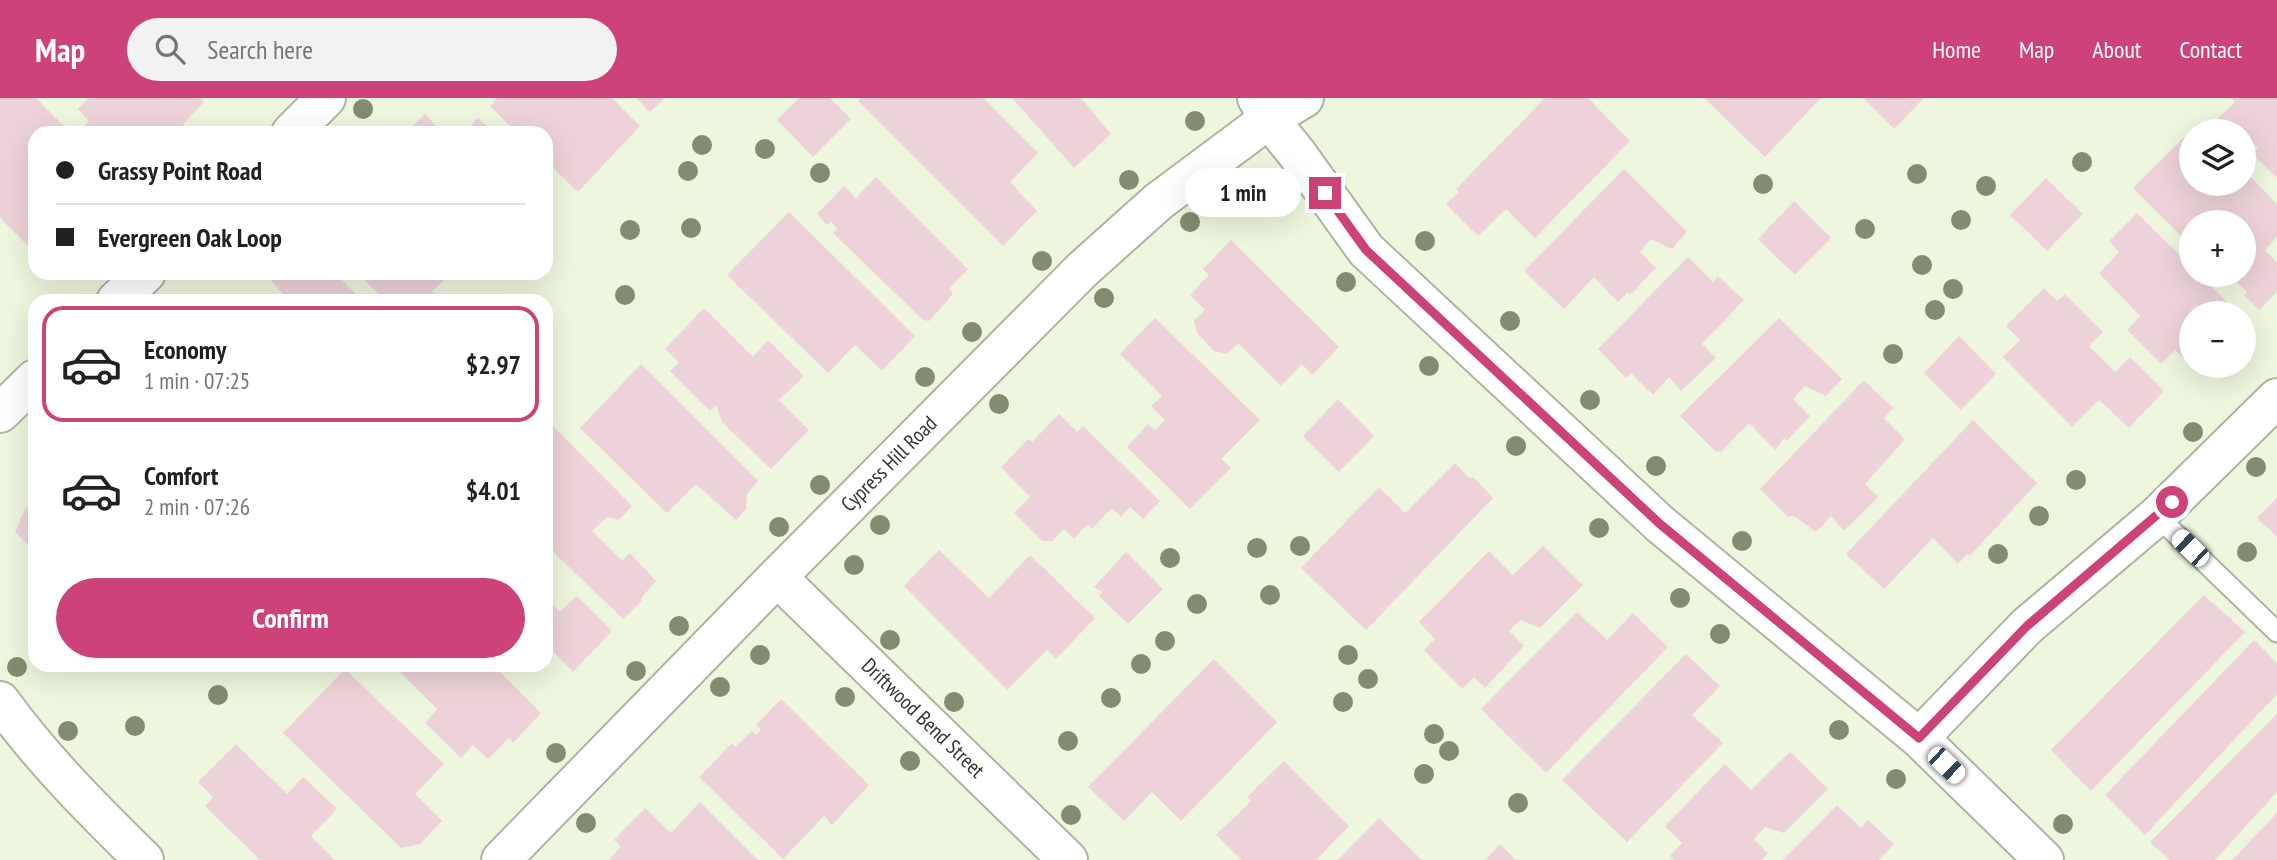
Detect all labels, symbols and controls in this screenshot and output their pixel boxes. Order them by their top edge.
search box [127,18,617,81]
text: Map [35,28,85,71]
icon: search [151,30,189,68]
text: Search here [207,33,313,66]
text: Home [1932,34,1981,65]
text: Map [2019,34,2054,65]
text: About [2092,34,2141,65]
text: Contact [2179,34,2242,65]
map controls [2179,119,2256,378]
button: layers [2179,119,2256,196]
text: Grassy Point Road [98,154,262,187]
callout: 1 min [1185,168,1300,217]
route end [1309,177,1341,209]
text: 1 min [1220,178,1266,207]
button: + [2179,210,2256,287]
text: Evergreen Oak Loop [98,221,282,254]
button: − [2179,301,2256,378]
icon: car [60,333,123,396]
text: Economy [144,333,226,366]
text: $2.97 [466,348,521,381]
text: 1 min · 07:25 [144,366,250,395]
street label: Cypress Hill Road [835,410,942,517]
icon: car [60,459,123,522]
text: Comfort [144,459,218,492]
text: $4.01 [466,474,521,507]
route start [2156,486,2188,518]
text: 2 min · 07:26 [144,492,250,521]
car [2168,526,2213,570]
button: Confirm [56,578,525,658]
street label: Driftwood Bend Street [856,652,991,783]
car [1924,743,1969,787]

